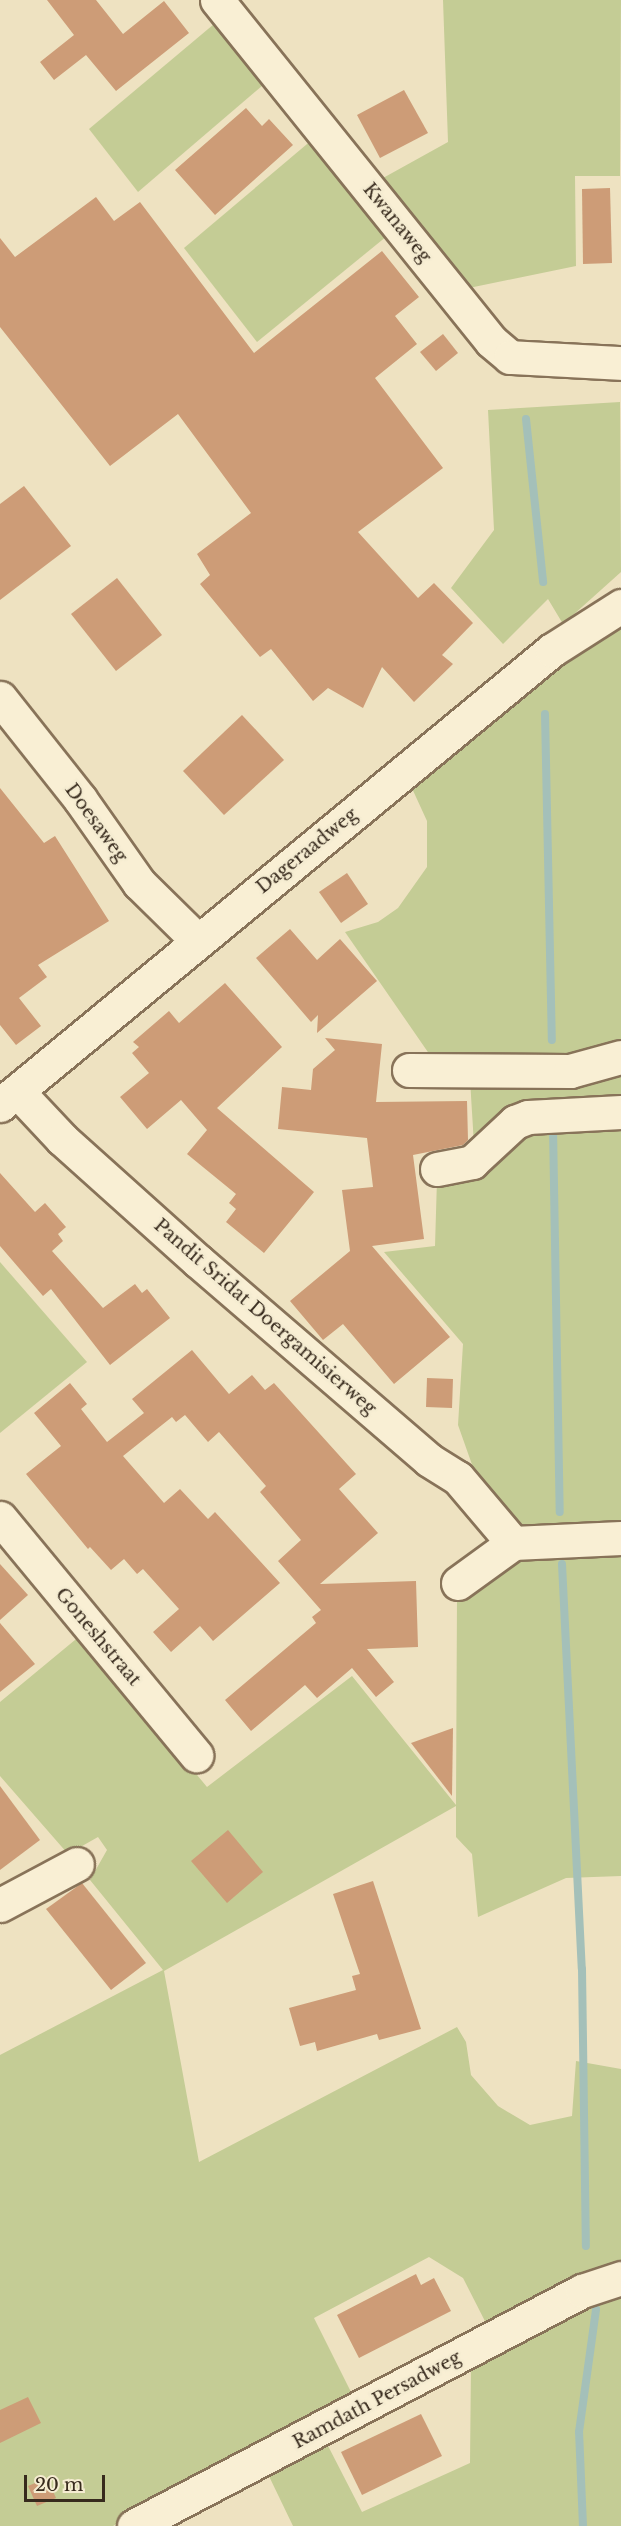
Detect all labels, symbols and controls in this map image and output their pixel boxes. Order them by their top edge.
street label: Kwanaweg [358,179,436,267]
street label: Doesaweg [60,779,132,867]
street label: Dageraadweg [252,804,362,898]
street label: Pandit Sridat Doergamisierweg [149,1215,381,1419]
street label: Goneshstraat [51,1584,145,1690]
street label: Ramdath Persadweg [289,2347,465,2453]
scale bar [27,2463,108,2501]
text: 20 m [35,2474,83,2496]

